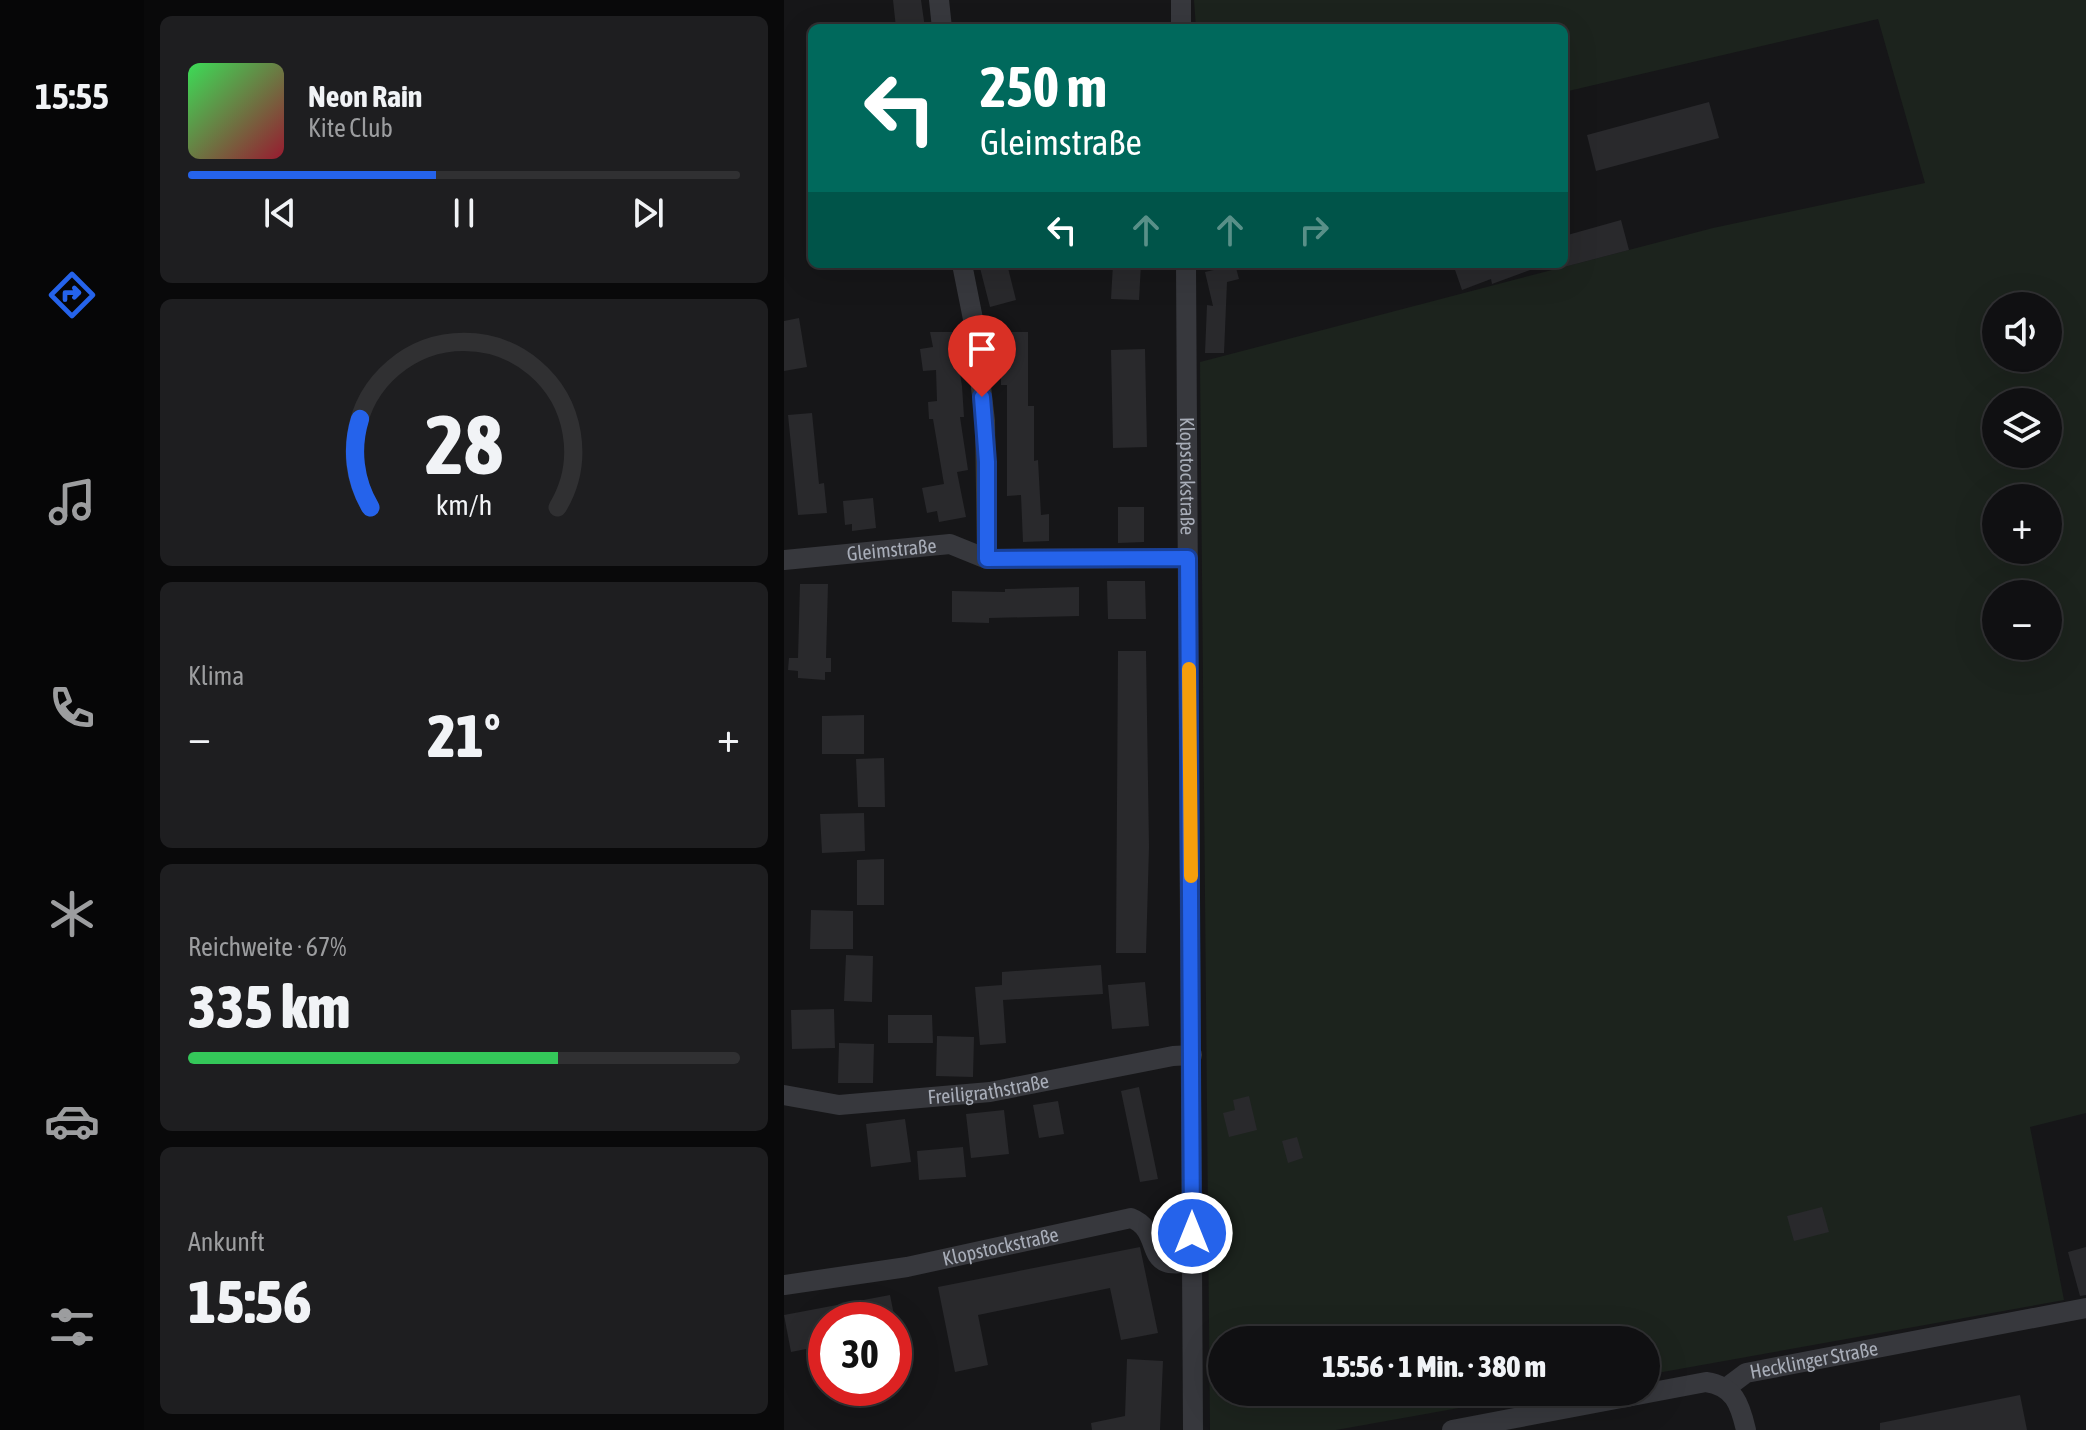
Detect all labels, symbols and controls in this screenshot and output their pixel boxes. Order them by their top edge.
text: 250 m [980,55,1107,119]
icon: left [848,56,952,160]
text: 15:55 [35,75,109,117]
text: Neon Rain [308,79,422,113]
text: Kite Club [308,113,393,143]
text: Gleimstraße [980,121,1142,163]
icon: previous [258,191,302,235]
icon: pause [442,191,486,235]
icon: next [626,191,670,235]
icon: left [1040,208,1084,252]
icon: ahead [1124,208,1168,252]
icon: ahead [1208,208,1252,252]
icon: right [1292,208,1336,252]
icon: directions [44,267,100,323]
map controls [1982,292,2062,660]
button: sound [1982,292,2062,372]
pin [948,315,1016,397]
icon: arrive [960,327,1004,371]
button: layers [1982,388,2062,468]
text: 28 [425,396,503,492]
street label: Klopstockstraße [1176,417,1200,535]
icon: music [44,474,100,530]
button: + [1982,484,2062,564]
text: km/h [436,488,492,521]
street label: Gleimstraße [846,533,937,565]
button: − [1982,580,2062,660]
text: Klima [188,661,244,691]
icon: phone [44,680,100,736]
text: 21° [428,701,500,770]
text: − [188,711,211,761]
text: + [717,711,740,761]
icon: climate [44,886,100,942]
text: Reichweite · 67% [188,932,346,962]
text: 335 km [188,972,350,1041]
street label: Freiligrathstraße [927,1069,1051,1108]
icon: car [44,1093,100,1149]
position arrow [1150,1191,1234,1275]
street label: Klopstockstraße [940,1222,1061,1270]
text: Ankunft [188,1227,265,1257]
text: 15:56 [188,1267,311,1336]
icon: filters [44,1299,100,1355]
speed limit sign: 30 [808,1302,912,1406]
street label: Hecklinger Straße [1748,1336,1880,1383]
text: 15:56 · 1 Min. · 380 m [1322,1349,1546,1383]

